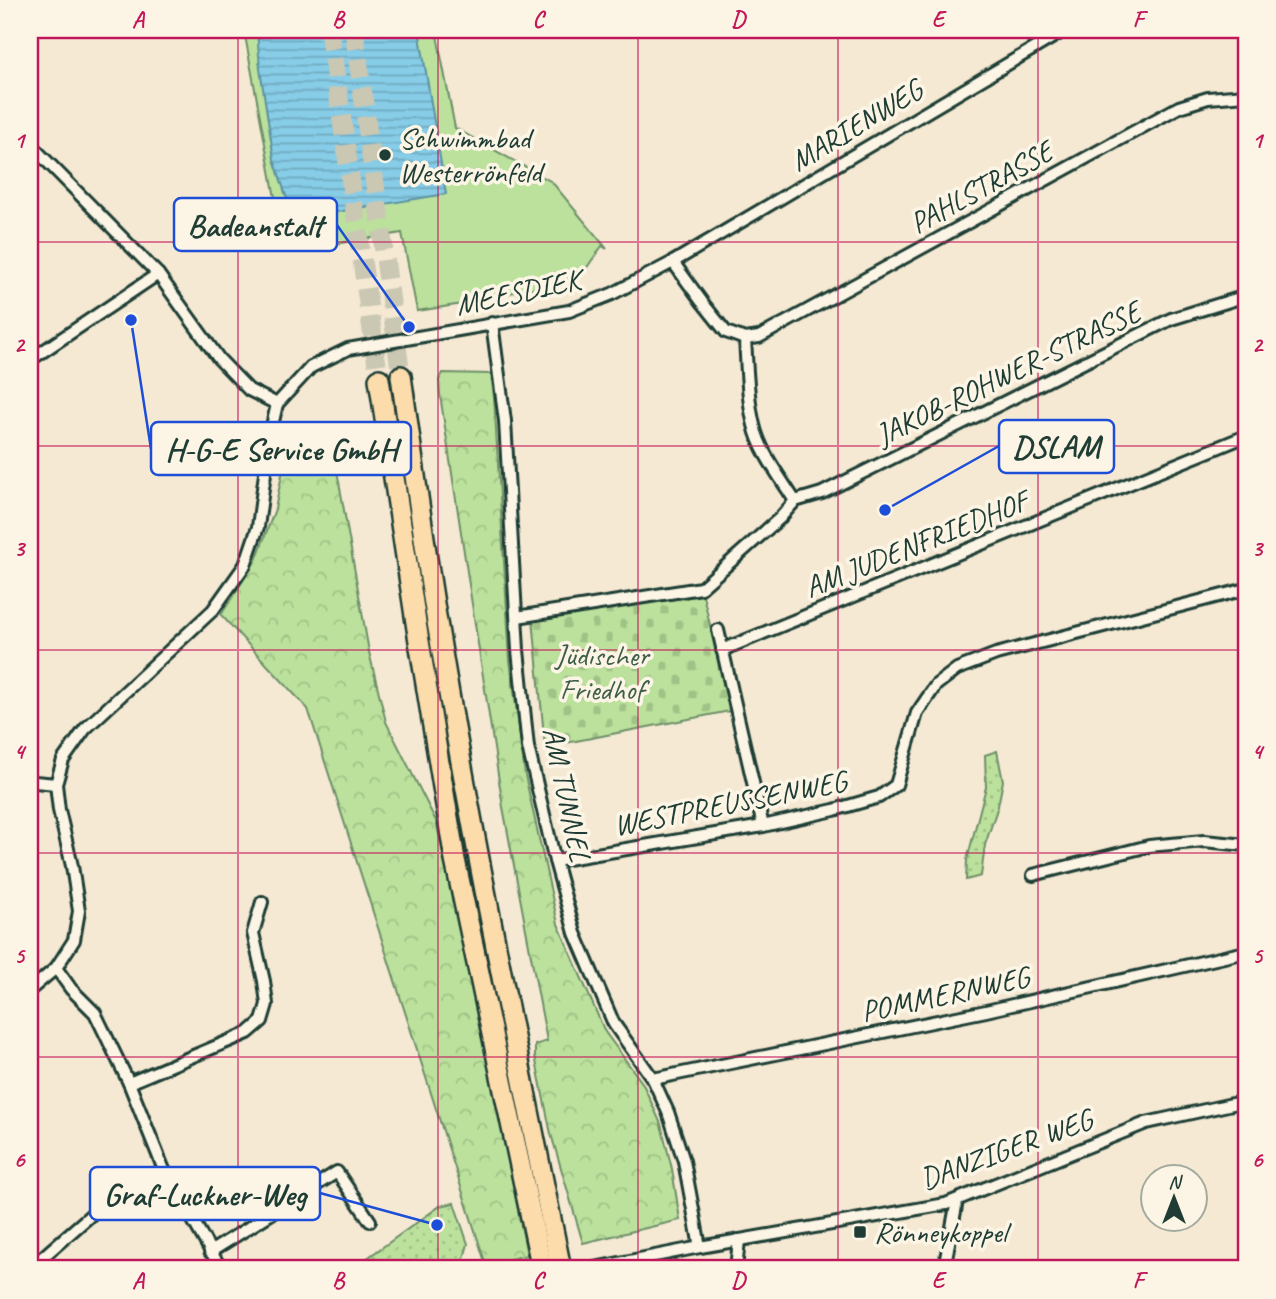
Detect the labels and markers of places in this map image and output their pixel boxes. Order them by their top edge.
place label: Schwimmbad Westerrönfeld [399,119,546,191]
marker: Schwimmbad Westerrönfeld [377,147,393,163]
callout: Badeanstalt [174,198,337,251]
callout: DSLAM [999,420,1114,473]
callout: H-G-E Service GmbH [151,422,411,475]
callout: Graf-Luckner-Weg [90,1167,320,1220]
place label: Rönneykoppel [874,1213,1012,1251]
marker: Rönneykoppel [852,1224,868,1240]

